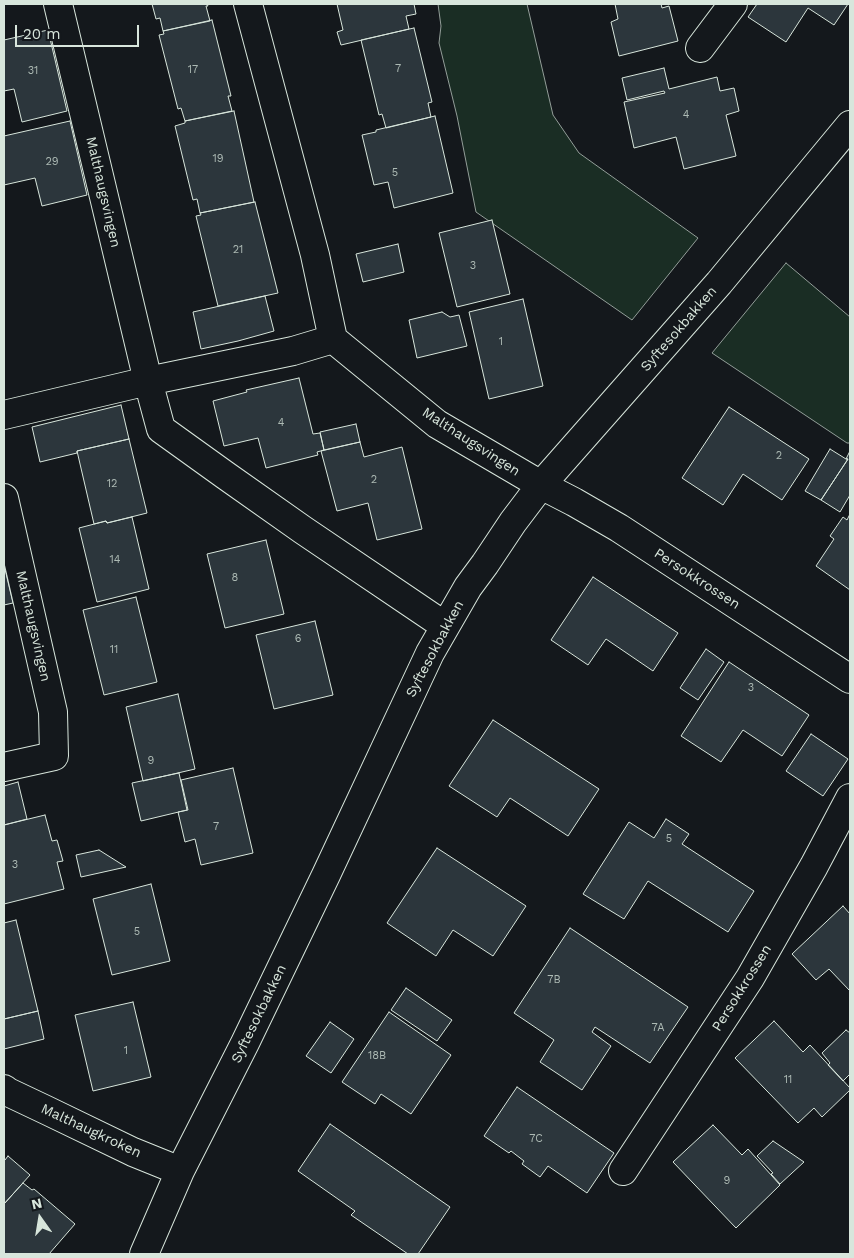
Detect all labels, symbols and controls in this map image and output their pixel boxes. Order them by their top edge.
scale bar [18,15,141,47]
text: 20 m [23,25,61,43]
house number: 7 [395,62,401,76]
house number: 17 [188,63,198,77]
house number: 31 [28,64,38,78]
house number: 4 [683,108,689,122]
street label: Malthaugsvingen [82,135,124,249]
house number: 19 [212,152,224,166]
house number: 29 [45,155,59,169]
house number: 5 [392,166,398,180]
house number: 21 [233,243,243,257]
house number: 3 [470,259,476,273]
street label: Syftesokbakken [637,283,721,375]
house number: 1 [499,335,503,349]
street label: Malthaugsvingen [419,404,523,480]
house number: 4 [278,416,284,430]
house number: 2 [776,449,782,463]
house number: 2 [371,473,377,487]
house number: 12 [107,477,117,491]
street label: Persokkrossen [651,545,743,613]
house number: 14 [109,553,121,567]
street label: Malthaugsvingen [12,569,54,683]
house number: 8 [232,571,238,585]
street label: Syftesokbakken [402,598,468,700]
house number: 6 [295,632,301,646]
house number: 11 [110,643,118,657]
house number: 3 [748,681,754,695]
house number: 9 [148,754,154,768]
house number: 7 [213,820,219,834]
house number: 5 [666,832,672,846]
house number: 3 [12,858,18,872]
house number: 5 [134,925,140,939]
street label: Persokkrossen [709,942,775,1034]
street label: Syftesokbakken [228,962,290,1066]
house number: 7B [547,973,561,987]
house number: 7A [652,1021,664,1035]
house number: 1 [124,1044,128,1058]
house number: 18B [368,1049,386,1063]
house number: 11 [784,1073,792,1087]
street label: Malthaugkroken [38,1100,144,1162]
house number: 7C [529,1132,543,1146]
house number: 9 [724,1174,730,1188]
north arrow [15,1193,65,1243]
text: N [30,1194,43,1212]

